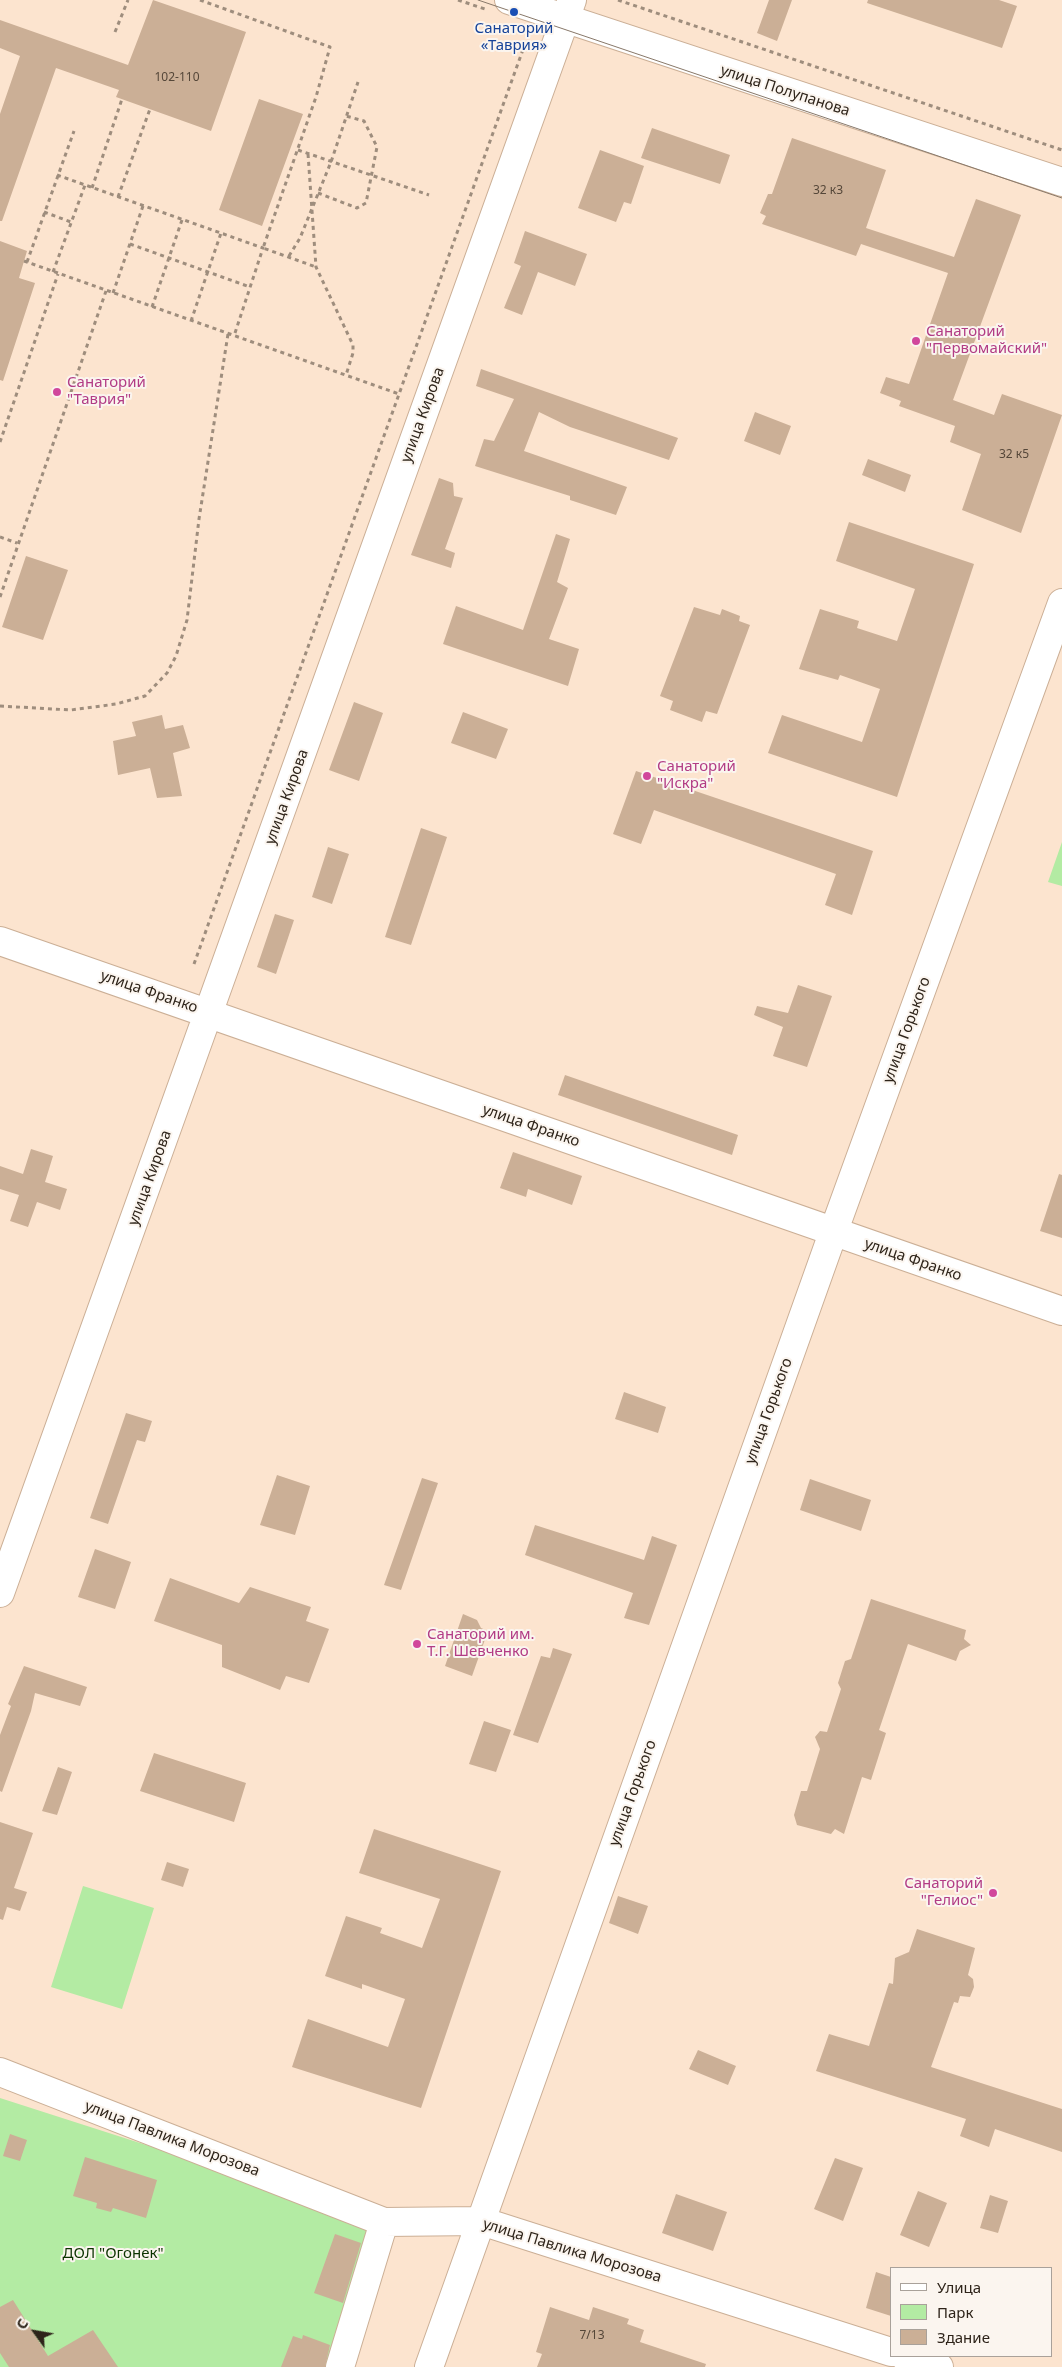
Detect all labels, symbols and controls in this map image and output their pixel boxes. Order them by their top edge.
marker: Санаторий «Таврия» [508,6,520,18]
place label: Санаторий «Таврия» [475,20,553,55]
street label: улица Полупанова [718,62,852,120]
house number: 102-110 [154,71,200,85]
house number: 32 к3 [813,184,843,198]
place label: Санаторий "Первомайский" [926,323,1047,358]
marker: Санаторий "Первомайский" [910,335,922,347]
street label: улица Кирова [397,365,449,465]
place label: Санаторий "Таврия" [67,374,146,409]
marker: Санаторий "Таврия" [51,386,63,398]
house number: 32 к5 [999,448,1029,462]
street label: улица Кирова [261,747,313,847]
place label: Санаторий "Искра" [657,758,736,793]
marker: Санаторий "Искра" [641,770,653,782]
street label: улица Франко [98,967,200,1017]
street label: улица Горького [879,975,935,1085]
street label: улица Франко [480,1101,582,1151]
street label: улица Кирова [124,1128,176,1228]
street label: улица Франко [862,1235,964,1285]
street label: улица Горького [741,1356,797,1466]
place label: Санаторий им. Т.Г. Шевченко [427,1626,535,1661]
marker: Санаторий им. Т.Г. Шевченко [411,1638,423,1650]
street label: улица Горького [605,1738,661,1848]
place label: Санаторий "Гелиос" [904,1875,983,1910]
marker: Санаторий "Гелиос" [987,1887,999,1899]
street label: улица Павлика Морозова [82,2097,262,2181]
street label: улица Павлика Морозова [481,2215,663,2287]
park label: ДОЛ "Огонек" [63,2245,163,2263]
legend [890,2267,1052,2357]
text: Улица [937,2277,981,2297]
text: Парк [937,2302,973,2322]
north arrow [10,2307,60,2357]
text: С [11,2315,32,2333]
text: Здание [937,2327,990,2347]
house number: 7/13 [579,2329,605,2343]

